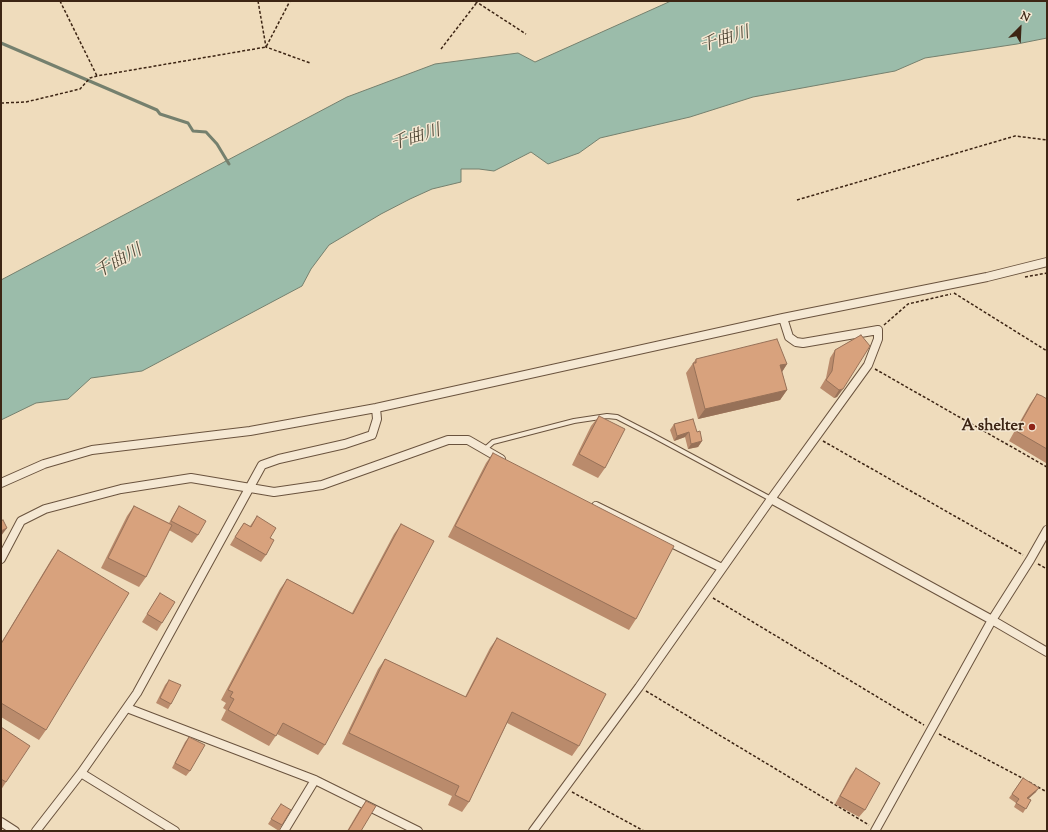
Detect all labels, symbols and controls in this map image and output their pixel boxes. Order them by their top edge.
north arrow [1000,8,1040,48]
text: N [1018,8,1032,26]
water label: 千曲川 [698,24,752,58]
water label: 千曲川 [389,122,443,156]
water label: 千曲川 [92,242,146,284]
place label: A shelter [961,417,1024,437]
marker: A shelter [1027,422,1037,432]

